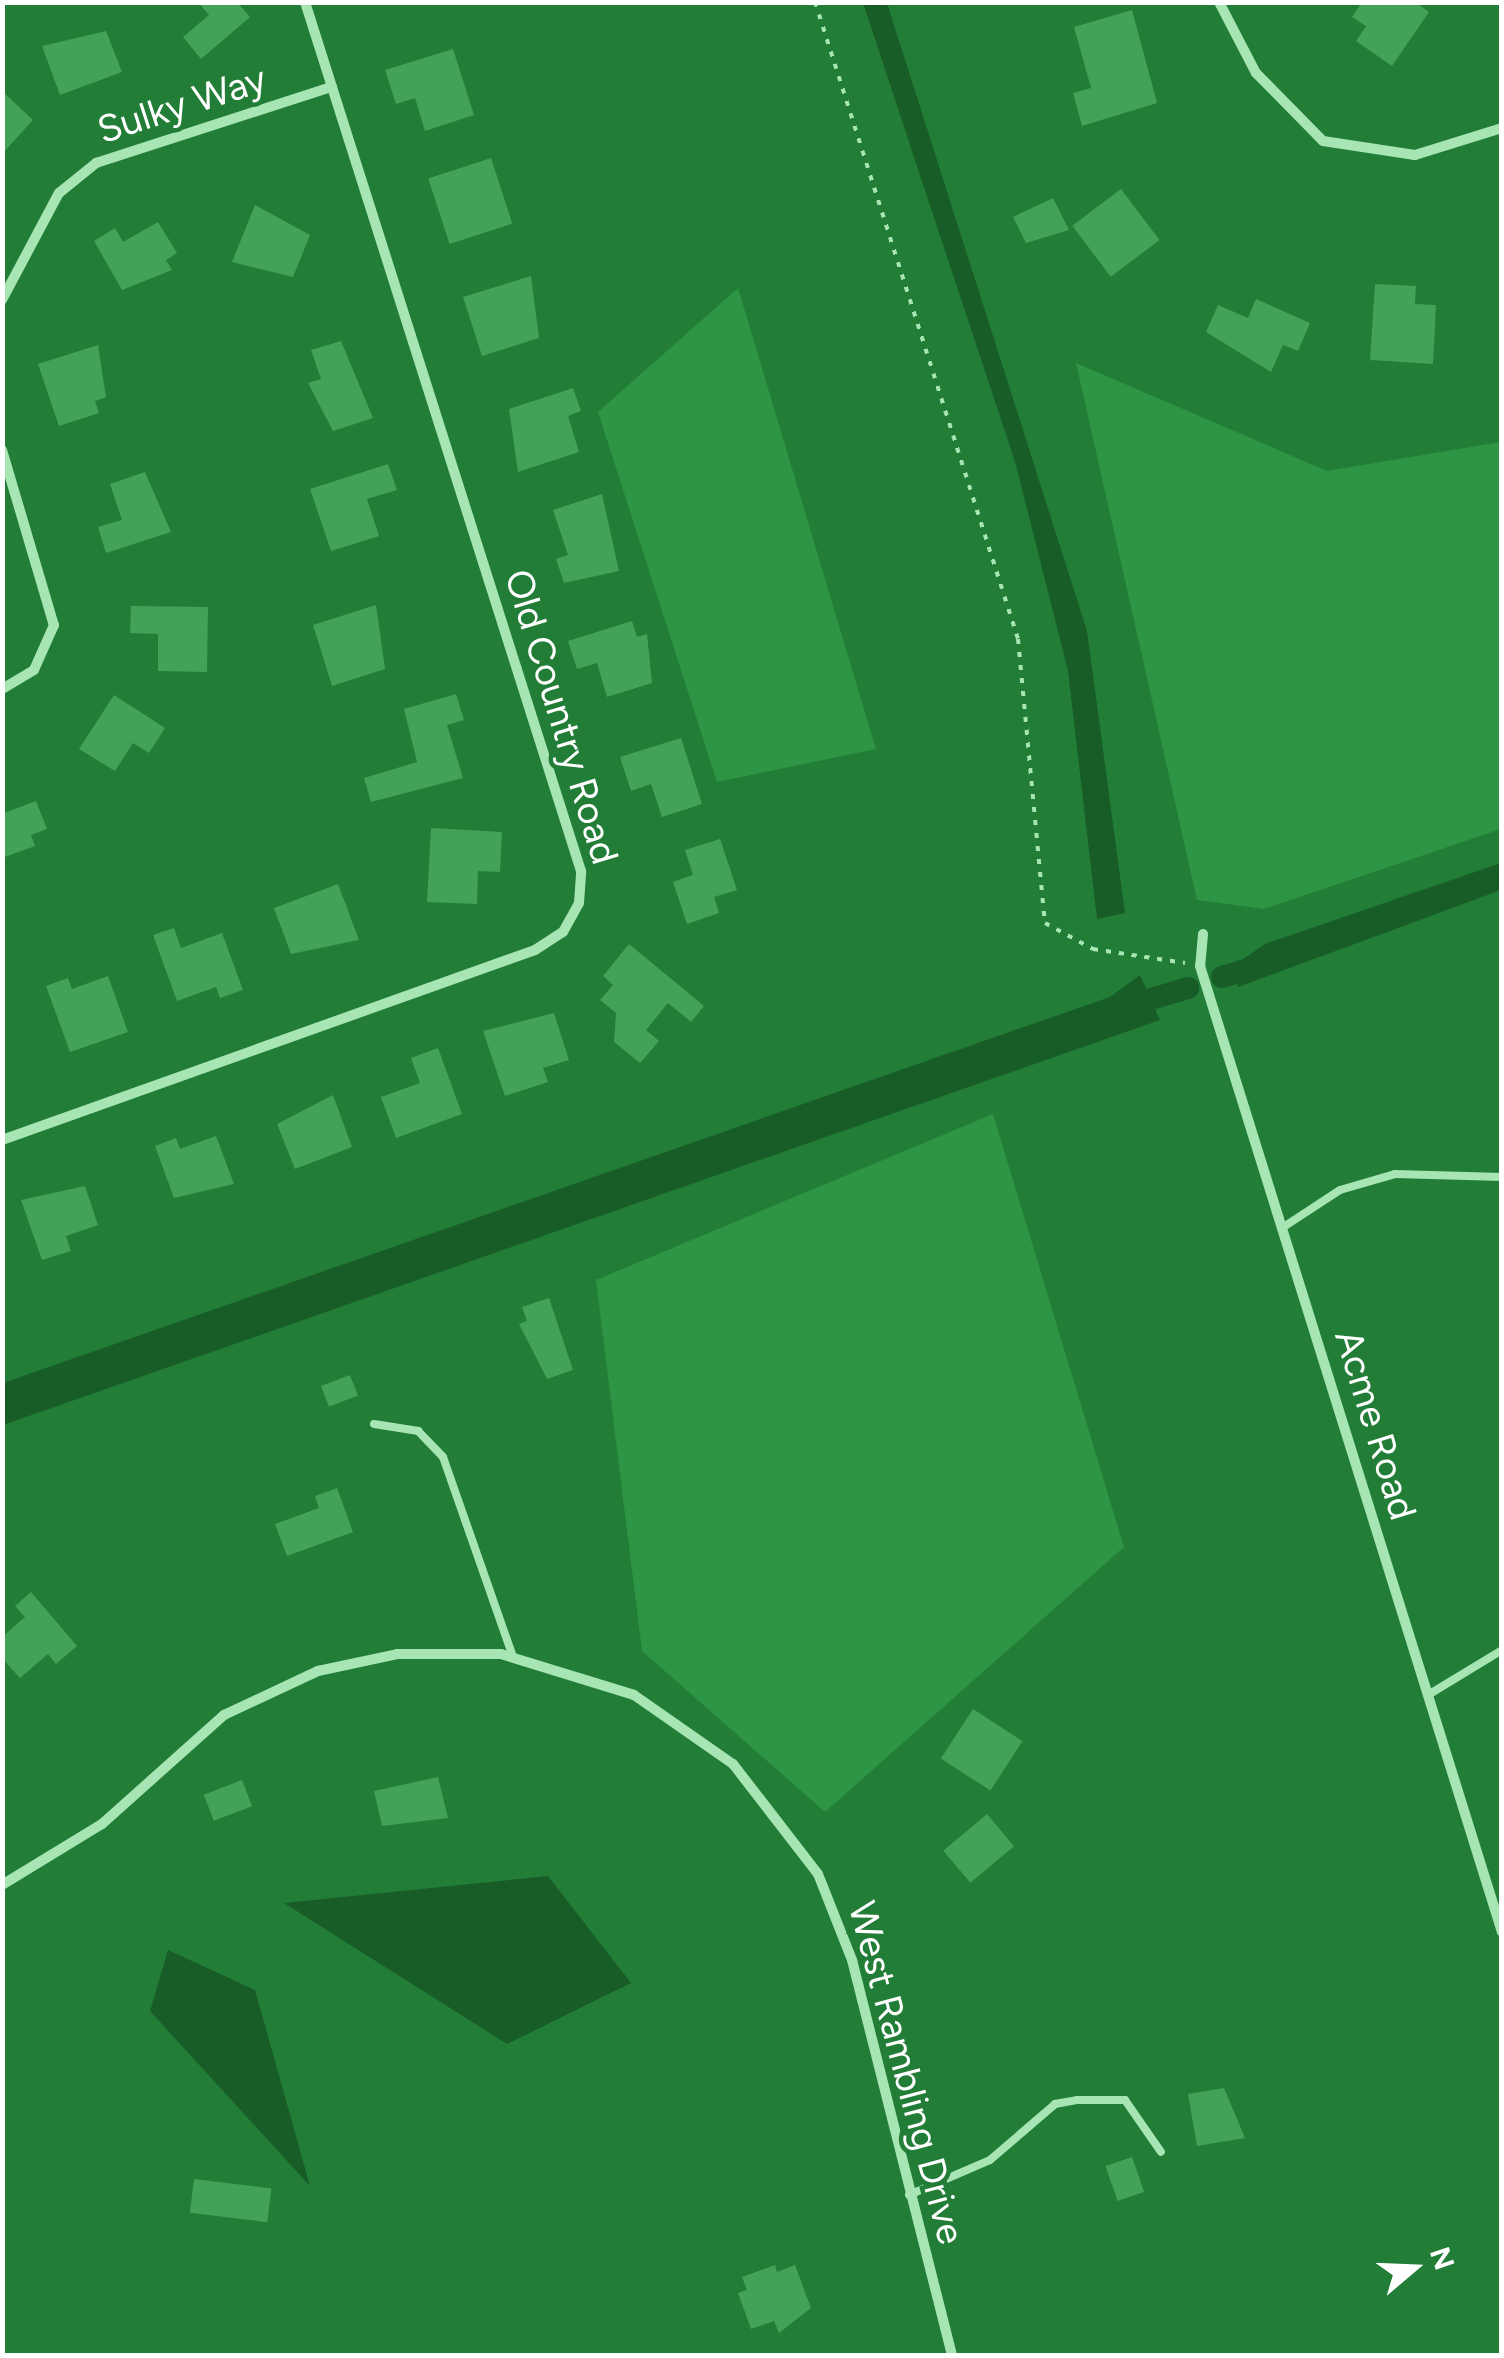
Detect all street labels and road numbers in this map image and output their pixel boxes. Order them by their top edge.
street label: Sulky Way [92,56,272,154]
street label: Old Country Road [495,564,627,870]
street label: Acme Road [1325,1325,1425,1525]
street label: West Rambling Drive [838,1897,974,2249]

